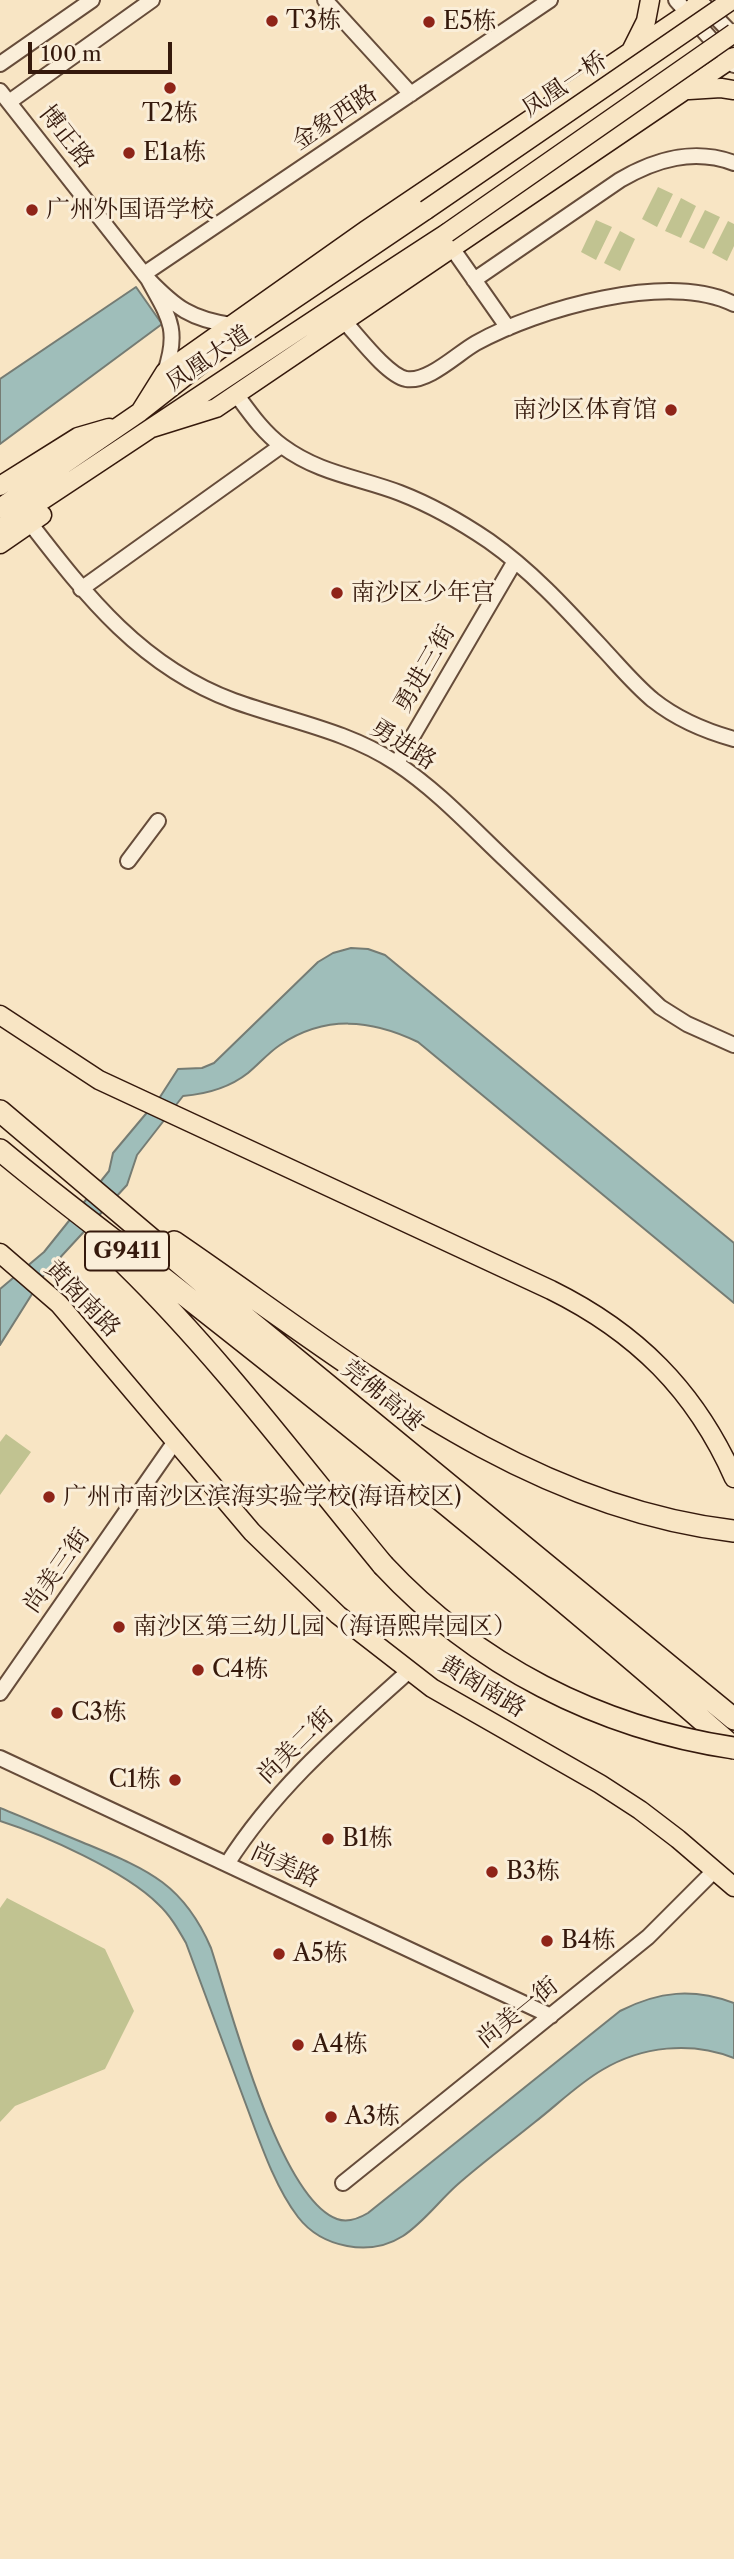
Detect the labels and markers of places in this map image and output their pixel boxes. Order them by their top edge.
place label: T3栋 [286,7,341,35]
place label: E5栋 [443,8,497,36]
marker: T3栋 [264,13,280,29]
marker: E5栋 [421,14,437,30]
marker: T2栋 [162,80,178,96]
place label: T2栋 [142,100,198,128]
place label: E1a栋 [143,139,206,167]
marker: E1a栋 [121,145,137,161]
place label: 广州外国语学校 [46,196,214,224]
marker: 广州外国语学校 [24,202,40,218]
place label: 南沙区体育馆 [513,396,657,424]
marker: 南沙区体育馆 [663,402,679,418]
place label: 南沙区少年宫 [351,579,495,607]
marker: 南沙区少年宫 [329,585,345,601]
place label: 广州市南沙区滨海实验学校(海语校区) [63,1483,462,1511]
marker: 广州市南沙区滨海实验学校(海语校区) [41,1489,57,1505]
place label: 南沙区第三幼儿园（海语熙岸园区） [133,1613,517,1641]
marker: 南沙区第三幼儿园（海语熙岸园区） [111,1619,127,1635]
place label: C4栋 [212,1656,268,1684]
marker: C4栋 [190,1662,206,1678]
place label: C3栋 [71,1699,127,1727]
marker: C3栋 [49,1705,65,1721]
place label: C1栋 [108,1766,161,1794]
marker: C1栋 [167,1772,183,1788]
place label: B1栋 [342,1825,393,1853]
marker: B1栋 [320,1831,336,1847]
place label: B3栋 [506,1858,560,1886]
marker: B3栋 [484,1864,500,1880]
place label: B4栋 [561,1927,616,1955]
marker: B4栋 [539,1933,555,1949]
place label: A5栋 [293,1940,348,1968]
marker: A5栋 [271,1946,287,1962]
place label: A4栋 [312,2031,368,2059]
marker: A4栋 [290,2037,306,2053]
place label: A3栋 [345,2103,400,2131]
marker: A3栋 [323,2109,339,2125]

